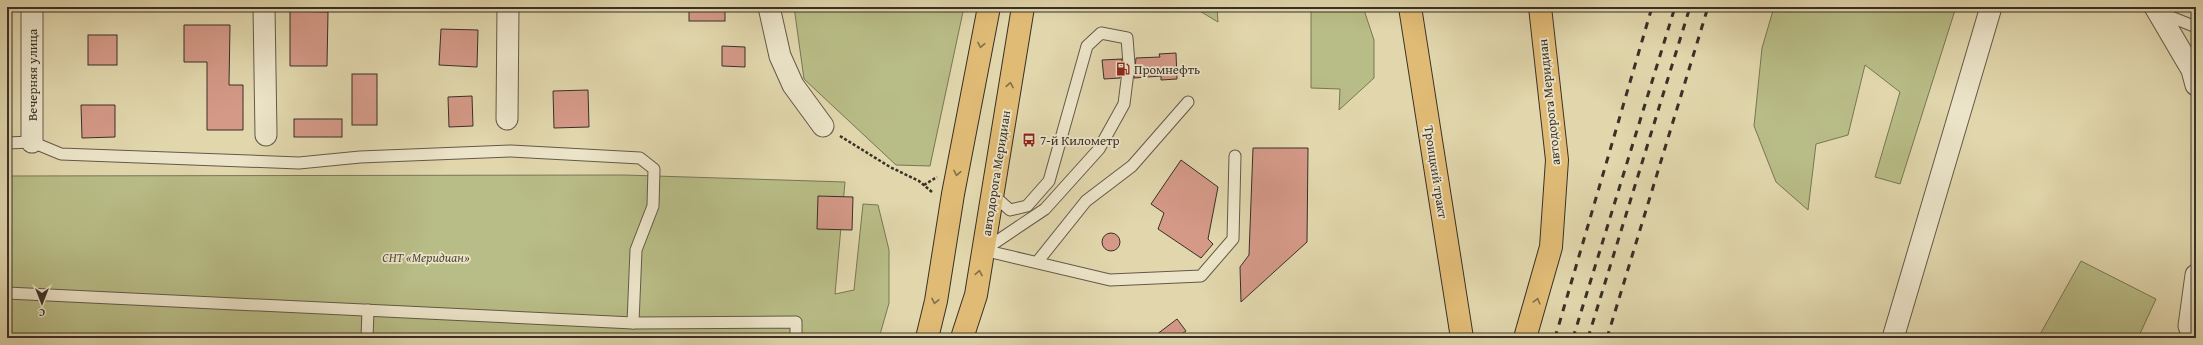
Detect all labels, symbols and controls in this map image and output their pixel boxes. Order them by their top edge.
street label: Вечерняя улица [23,28,42,121]
street label: автодорога Меридиан [1533,37,1565,166]
one-way arrow [978,42,986,48]
place label: Промнефть [1134,60,1200,79]
fuel station icon: Промнефть [1115,61,1131,77]
one-way arrow [1005,82,1014,88]
street label: автодорога Меридиан [977,108,1015,237]
street label: Троицкий тракт [1419,124,1453,220]
place label: 7-й Километр [1040,131,1120,150]
bus stop icon: 7-й Километр [1021,132,1037,148]
one-way arrow [953,170,962,176]
park label: СНТ «Меридиан» [382,248,470,267]
one-way arrow [975,270,983,276]
north arrow [22,283,62,323]
one-way arrow [932,298,940,304]
one-way arrow [1532,298,1541,305]
text: С [39,305,45,321]

